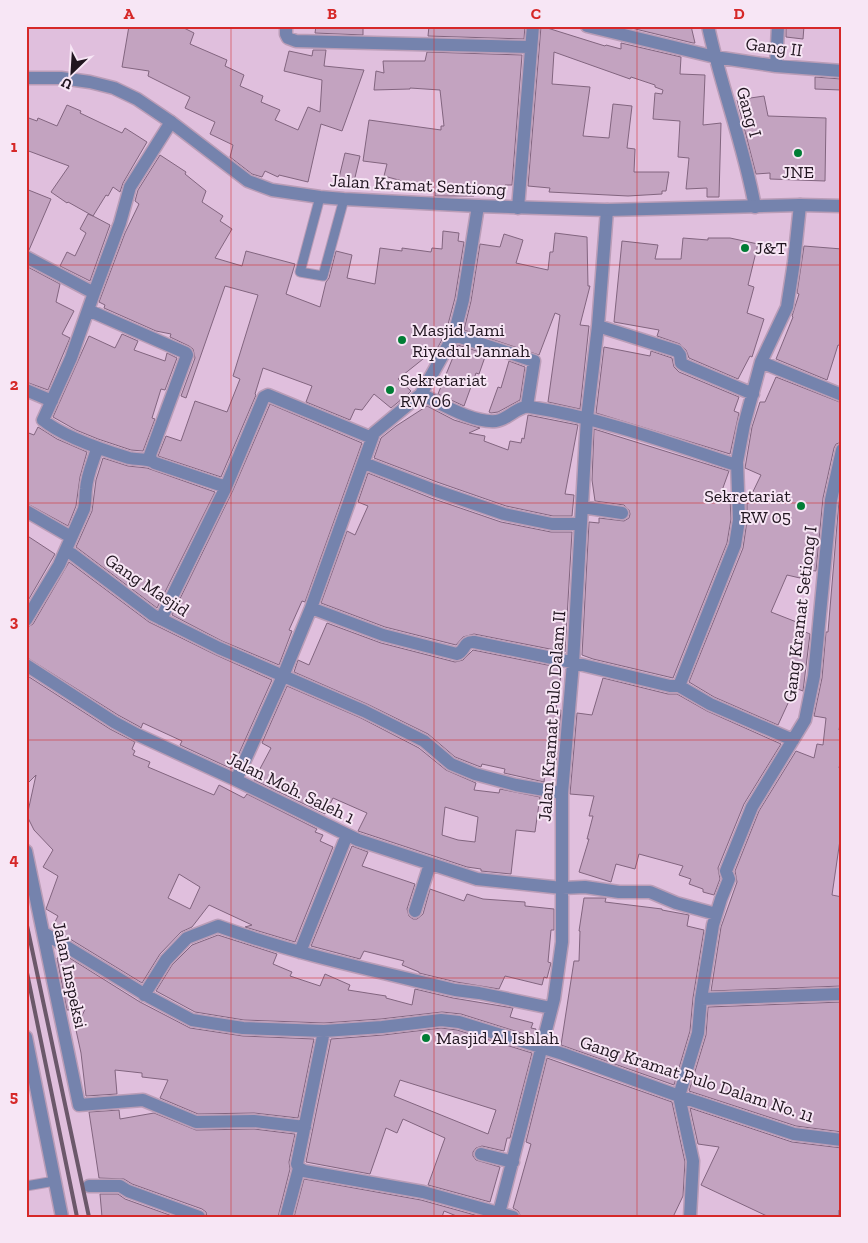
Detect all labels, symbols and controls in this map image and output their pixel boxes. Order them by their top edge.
text: A [124,4,135,23]
text: B [327,4,337,23]
text: C [531,4,541,23]
text: D [733,4,745,23]
street label: Gang II [744,33,804,61]
north arrow [48,48,98,98]
text: U [59,73,75,93]
street label: Gang I [731,84,767,140]
text: 1 [11,137,18,156]
marker: JNE [792,147,804,159]
place label: JNE [782,161,814,183]
street label: Jalan Kramat Sentiong [329,169,507,201]
place label: J&T [755,237,787,259]
marker: J&T [739,242,751,254]
place label: Masjid Jami Riyadul Jannah [412,319,530,362]
marker: Masjid Jami Riyadul Jannah [396,334,408,346]
place label: Sekretariat RW 06 [400,369,487,412]
text: 2 [10,375,19,394]
marker: Sekretariat RW 06 [384,384,396,396]
place label: Sekretariat RW 05 [704,485,791,528]
marker: Sekretariat RW 05 [795,500,807,512]
street label: Gang Kramat Setiong I [778,524,822,703]
street label: Gang Masjid [101,549,194,621]
street label: Jalan Kramat Pulo Dalam II [534,609,570,822]
text: 3 [10,612,19,631]
street label: Jalan Moh. Saleh 1 [224,748,359,828]
text: 4 [9,850,19,869]
street label: Jalan Inspeksi [48,919,92,1031]
place label: Masjid Al Ishlah [436,1027,559,1049]
street label: Gang Kramat Pulo Dalam No. 11 [577,1031,817,1127]
marker: Masjid Al Ishlah [420,1032,432,1044]
text: 5 [10,1087,18,1106]

